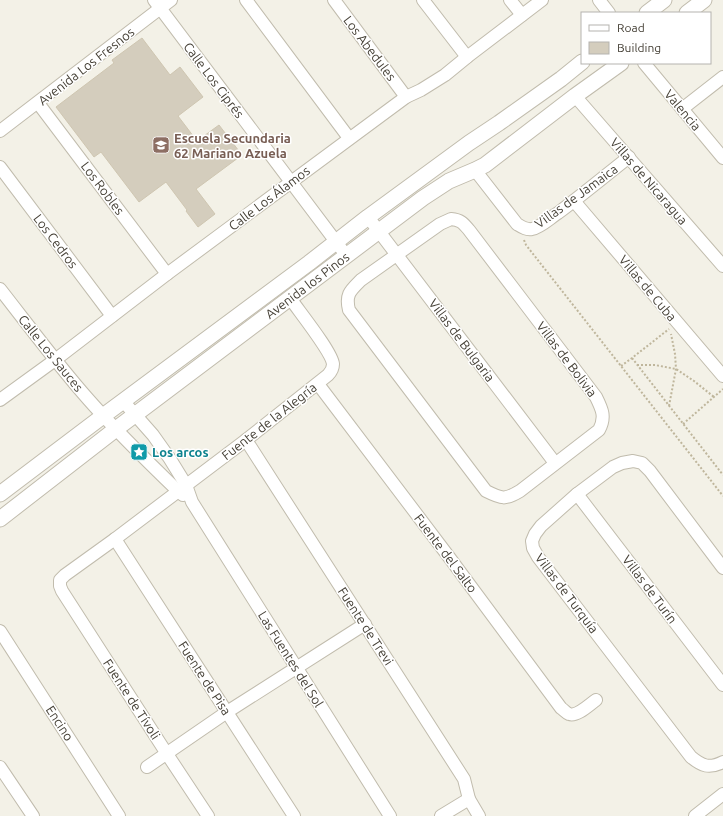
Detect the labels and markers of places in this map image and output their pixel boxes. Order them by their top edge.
place label: Escuela Secundaria 62 Mariano Azuela [174,131,291,160]
school or university icon: Escuela Secundaria 62 Mariano Azuela [151,135,171,155]
place icon: Los arcos [129,442,149,462]
place label: Los arcos [152,445,209,459]

